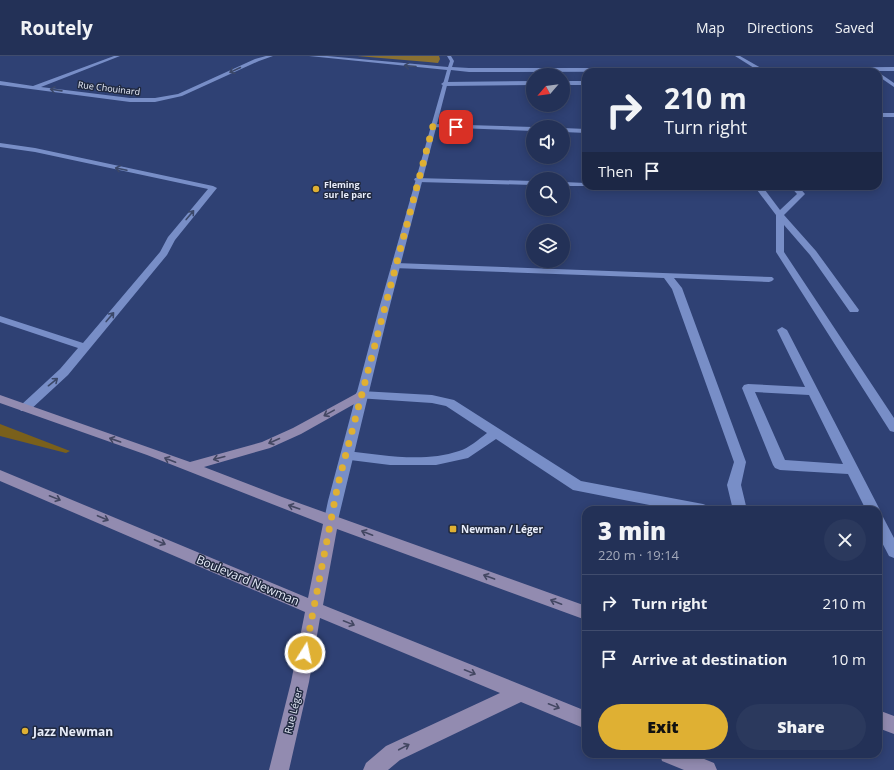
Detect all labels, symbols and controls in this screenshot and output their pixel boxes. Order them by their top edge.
text: Routely [20,15,93,41]
text: Map [696,18,725,37]
text: Directions [747,18,813,37]
text: Saved [835,18,874,37]
one-way arrow [404,62,417,69]
one-way arrow [229,67,241,74]
north arrow [526,68,570,112]
map controls [526,68,570,268]
street label: Rue Chouinard [77,78,141,98]
text: 210 m [664,79,747,117]
icon: right [598,84,650,136]
one-way arrow [50,87,63,94]
pin [439,110,473,144]
text: Turn right [664,115,747,139]
icon: arrive [445,116,467,138]
button: sound [526,120,570,164]
icon: arrive [641,160,663,182]
text: Then [598,161,633,181]
one-way arrow [115,164,128,172]
button: search [526,172,570,216]
place label: Fleming sur le parc [324,178,371,201]
marker: Fleming sur le parc [311,184,321,194]
one-way arrow [186,210,195,221]
button: layers [526,224,570,268]
one-way arrow [106,312,115,322]
one-way arrow [48,377,59,386]
one-way arrow [323,410,335,418]
one-way arrow [109,435,121,443]
one-way arrow [269,438,281,445]
one-way arrow [164,455,176,463]
one-way arrow [213,455,226,462]
one-way arrow [48,495,60,502]
one-way arrow [288,503,301,510]
text: 3 min [598,514,666,547]
one-way arrow [96,515,108,522]
button: close [824,519,866,561]
place label: Newman / Léger [461,522,543,536]
marker: Newman / Léger [448,524,458,534]
one-way arrow [362,529,374,537]
one-way arrow [153,539,165,547]
text: 220 m · 19:14 [598,546,679,564]
street label: Boulevard Newman [194,551,302,609]
one-way arrow [484,573,496,581]
icon: right [598,592,620,614]
text: Turn right [632,593,707,613]
text: 210 m [822,593,866,613]
one-way arrow [550,597,562,605]
one-way arrow [343,619,355,627]
position arrow [284,632,326,674]
icon: arrive [598,648,620,670]
text: Arrive at destination [632,649,787,669]
text: 10 m [831,649,866,669]
one-way arrow [463,669,475,676]
street label: Rue Léger [281,687,305,735]
one-way arrow [547,703,559,711]
button: Exit [598,704,728,750]
button: Share [736,704,866,750]
place label: Jazz Newman [32,723,113,740]
marker: Jazz Newman [20,726,30,736]
one-way arrow [398,743,410,751]

